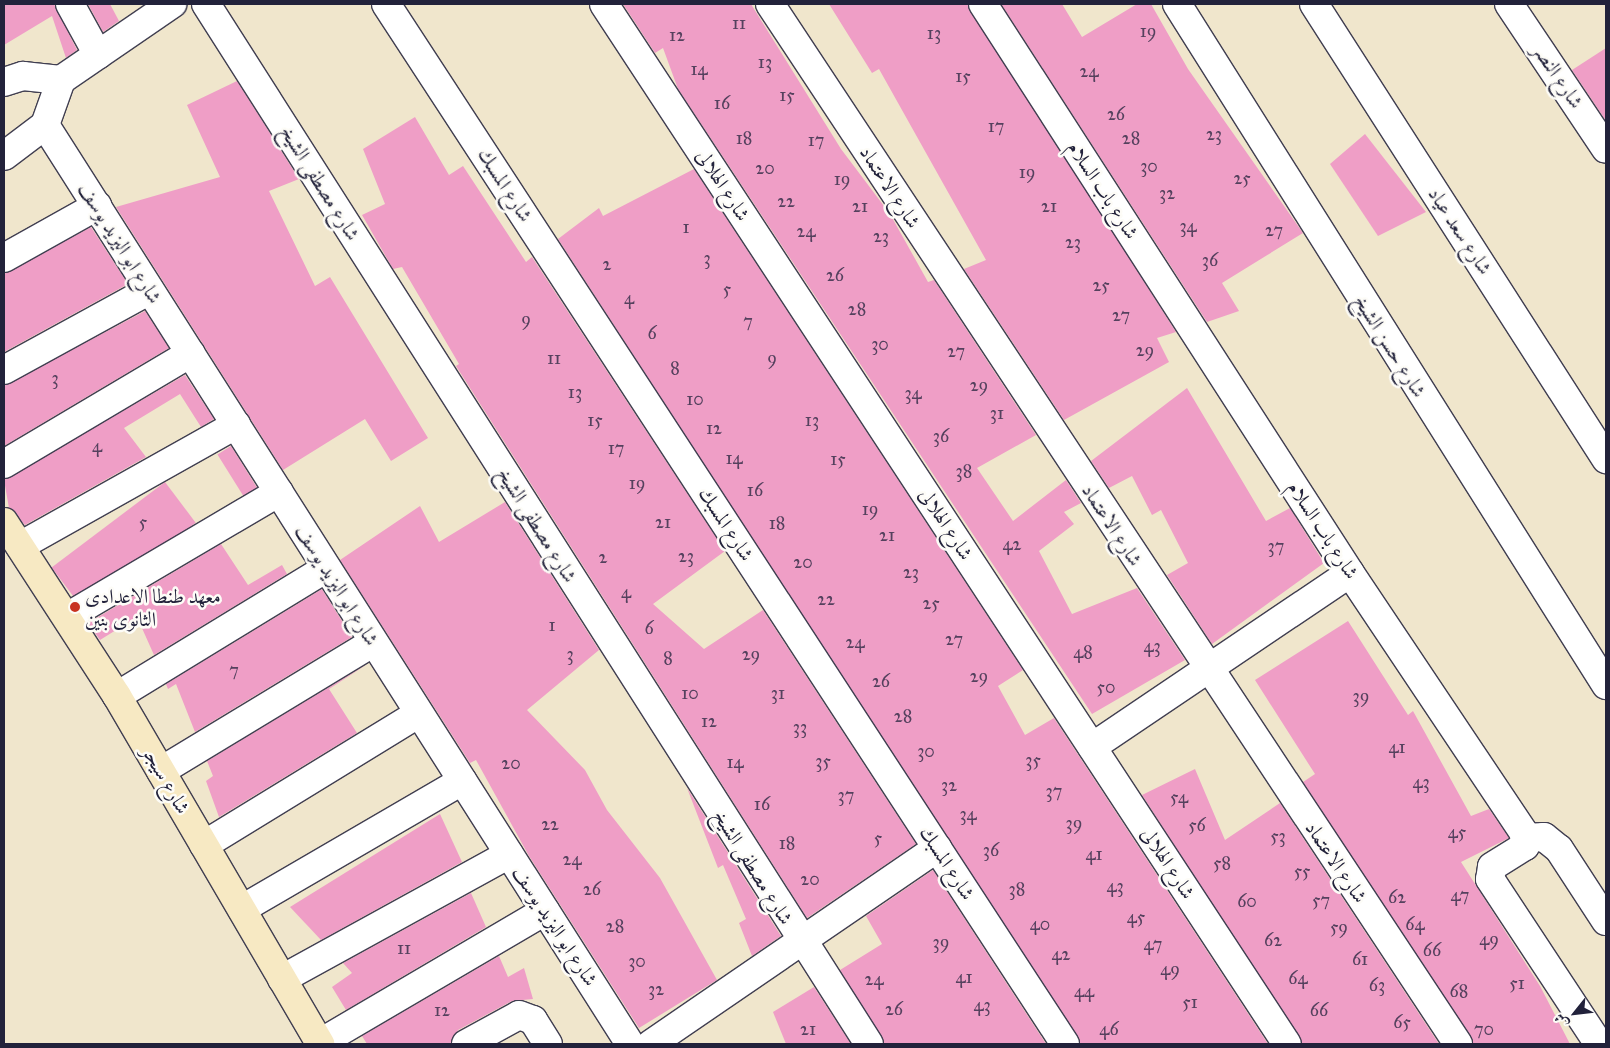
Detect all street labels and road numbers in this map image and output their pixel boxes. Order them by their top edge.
street label: شارع النصر [1528,39,1588,113]
street label: شارع مصطفى الشيخ [275,121,365,245]
street label: شارع باب السلام [1062,136,1144,244]
street label: شارع الاعتماد [854,141,926,233]
street label: شارع المسبك [472,144,538,226]
street label: شارع الهلالى [691,145,755,225]
street label: شارع ابو اليزيد يوسف [73,178,167,308]
street label: شارع سعد عياد [1423,183,1497,279]
street label: شارع حسن الشيخ [1349,290,1431,402]
street label: شارع مصطفى الشيخ [492,463,582,587]
street label: شارع باب السلام [1282,476,1364,584]
street label: شارع الاعتماد [1076,479,1148,571]
street label: شارع المسبك [693,483,759,565]
street label: شارع الهلالى [914,484,978,564]
street label: شارع ابو اليزيد يوسف [290,520,384,650]
street label: شارع سيجر [137,742,195,818]
street label: شارع مصطفى الشيخ [708,805,798,929]
street label: شارع الاعتماد [1300,817,1372,907]
street label: شارع المسبك [914,822,980,904]
street label: شارع الهلالى [1136,823,1200,903]
street label: شارع ابو اليزيد يوسف [507,861,603,991]

